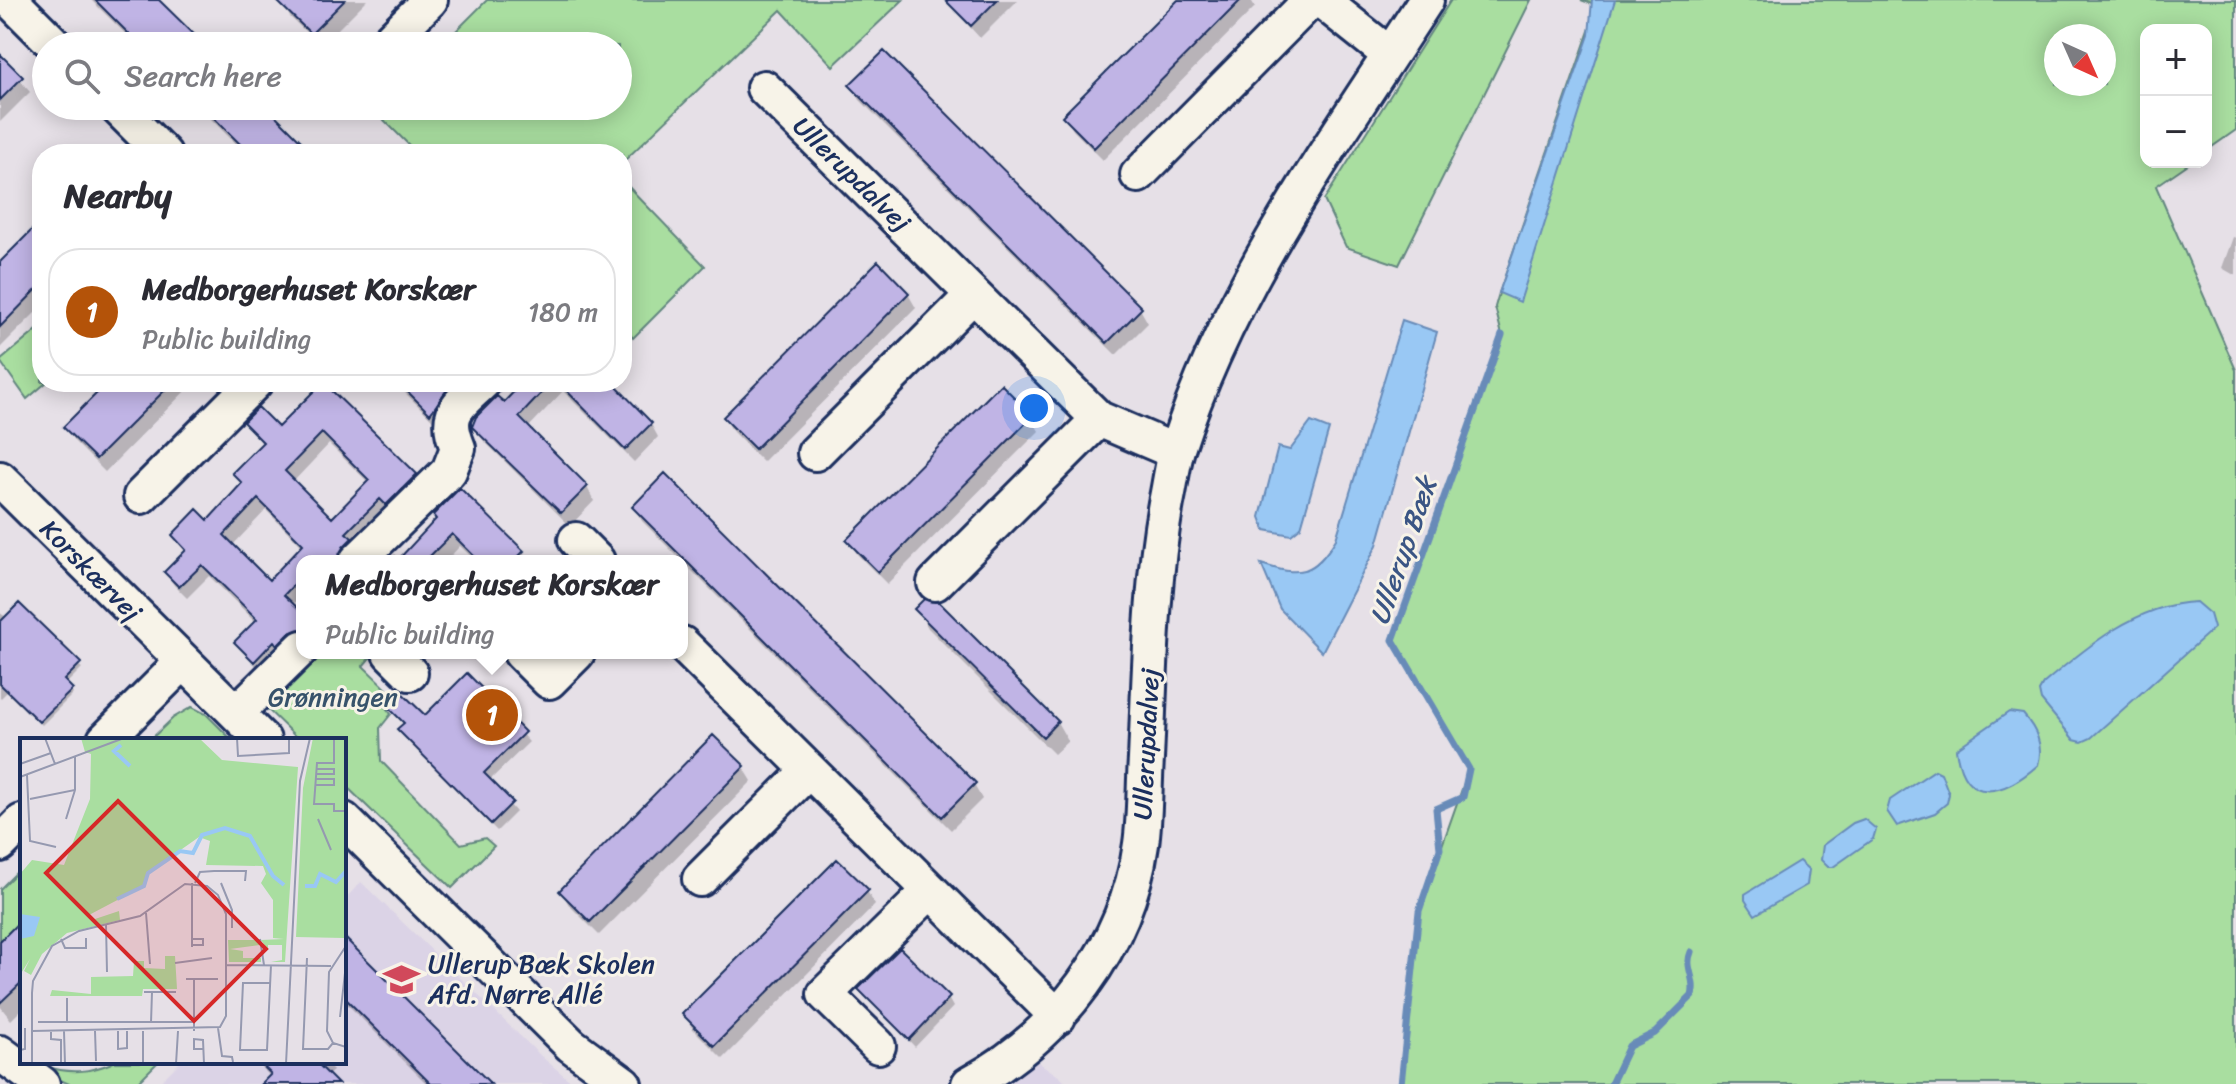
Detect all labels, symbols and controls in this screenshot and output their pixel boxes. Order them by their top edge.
north arrow [2044,24,2116,96]
map controls [2140,24,2212,168]
button: + [2140,24,2212,96]
search box [32,32,632,120]
text: Search here [124,49,282,103]
icon: search [60,54,104,98]
button: − [2140,96,2212,168]
street label: Ullerupdalvej [781,105,923,244]
text: Nearby [64,166,172,226]
text: Medborgerhuset Korskær [142,262,475,316]
text: 1 [86,289,98,335]
text: 180 m [528,289,598,335]
text: Public building [142,316,311,362]
your location [1014,388,1054,428]
water label: Ullerup Bæk [1355,468,1452,631]
street label: Korskærvej [29,508,154,633]
popup [296,555,688,659]
text: Medborgerhuset Korskær [325,557,659,611]
text: Public building [325,611,495,657]
street label: Ullerupdalvej [1119,666,1173,821]
park label: Grønningen [268,674,398,720]
pin: 1 [466,685,518,745]
inset map [20,738,346,1064]
place label: Ullerup Bæk Skolen Afd. Nørre Allé [427,941,655,1017]
school or university icon: Ullerup Bæk Skolen Afd. Nørre Allé [383,960,421,998]

